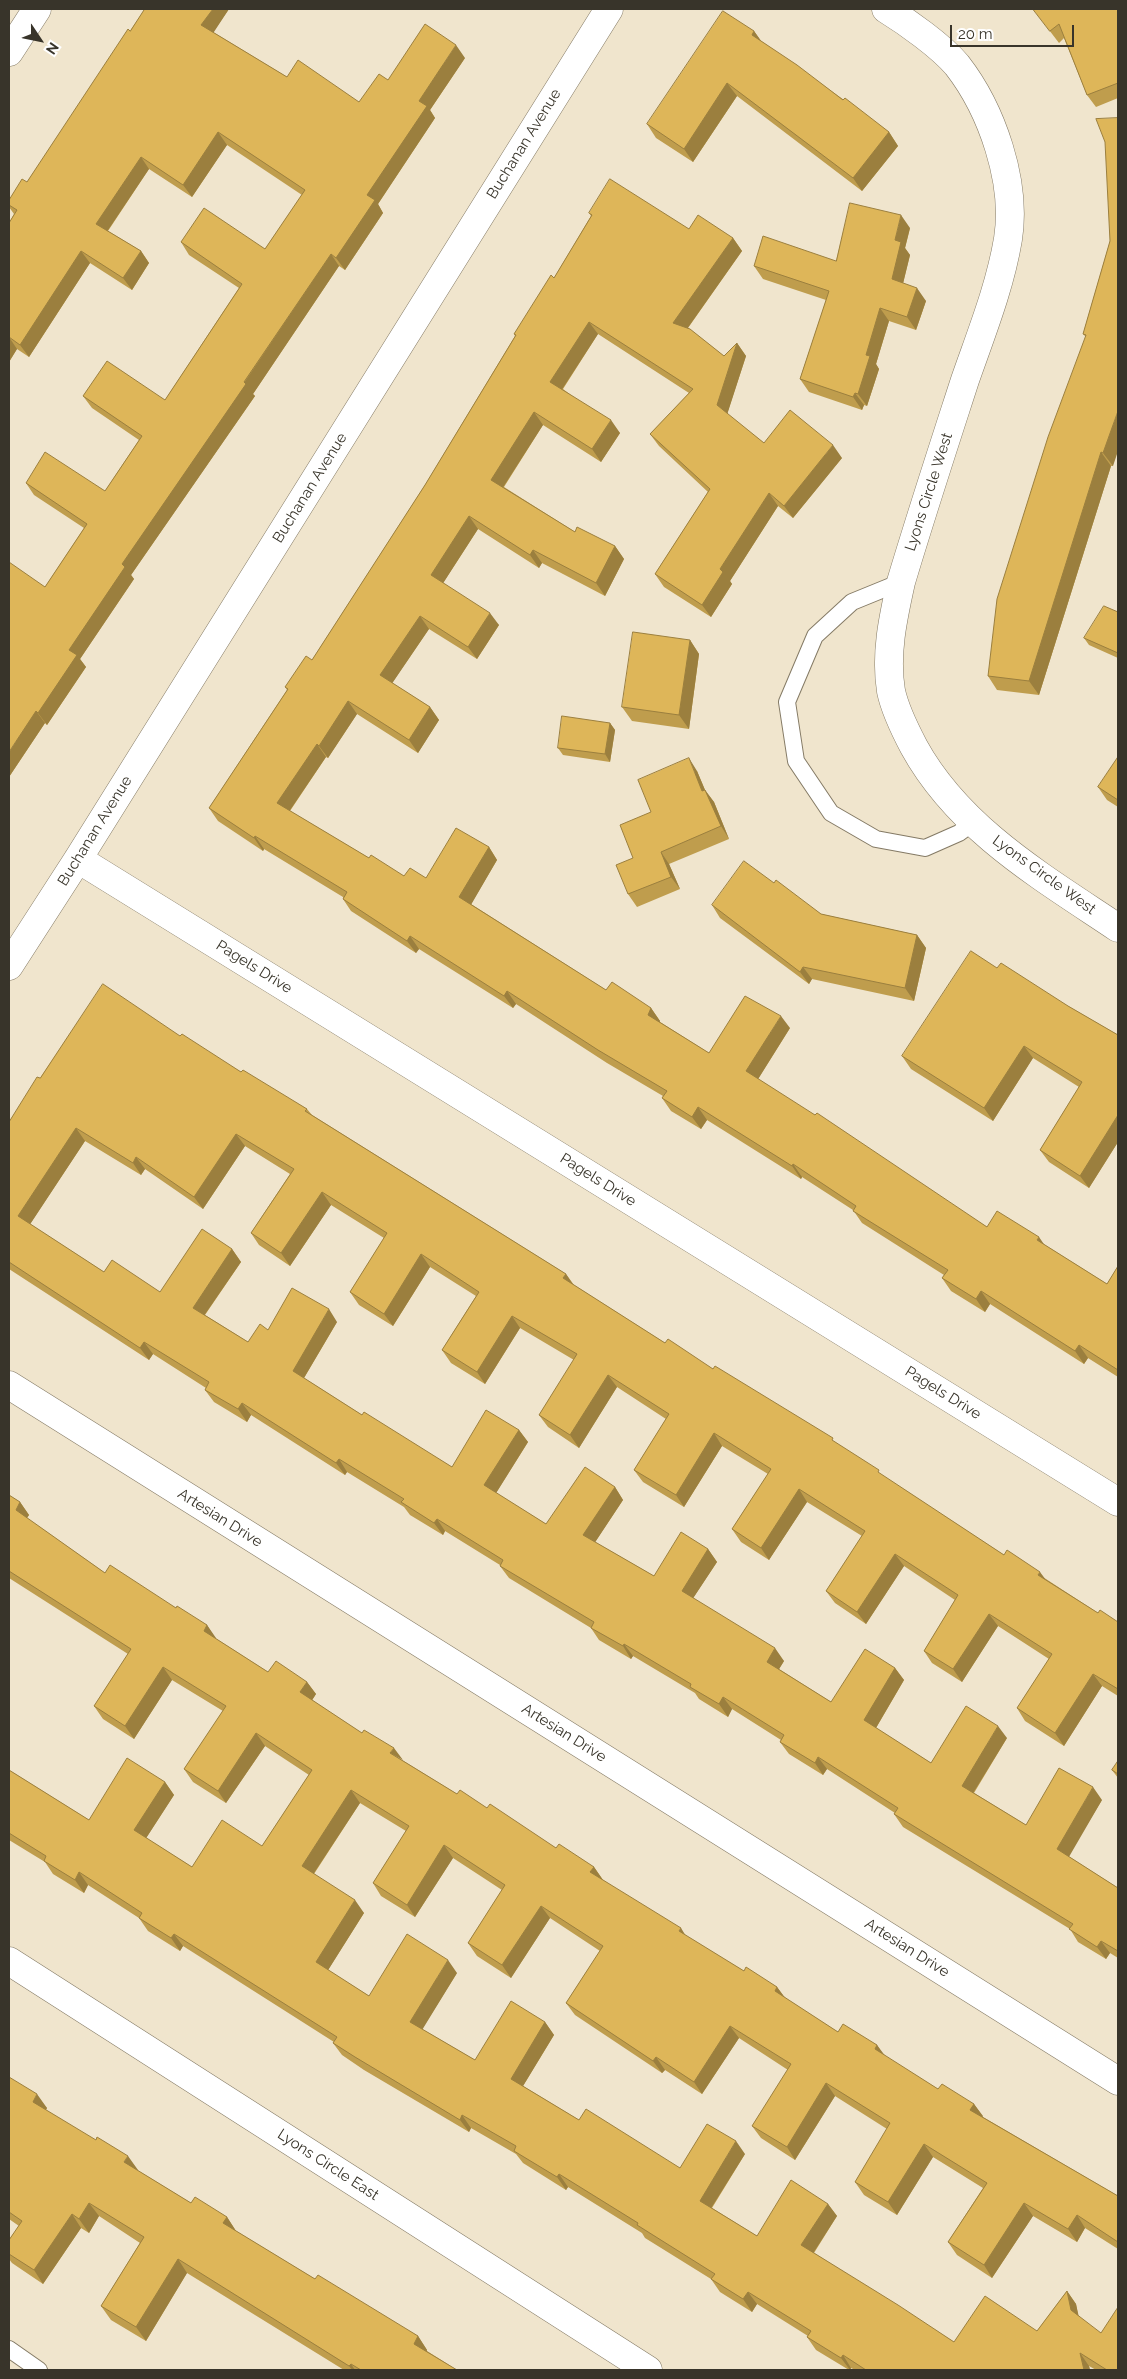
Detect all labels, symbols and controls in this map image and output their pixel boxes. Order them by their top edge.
north arrow [15,15,65,65]
scale bar [952,15,1076,47]
text: 20 m [958,25,993,43]
text: N [43,39,62,57]
street label: Buchanan Avenue [483,86,565,202]
street label: Buchanan Avenue [269,430,351,546]
street label: Lyons Circle West [901,431,957,553]
street label: Buchanan Avenue [54,773,136,889]
street label: Lyons Circle West [989,831,1099,919]
street label: Pagels Drive [213,936,295,998]
street label: Pagels Drive [557,1149,639,1211]
street label: Pagels Drive [902,1362,984,1424]
street label: Artesian Drive [174,1485,266,1551]
street label: Artesian Drive [518,1700,610,1766]
street label: Artesian Drive [861,1915,953,1981]
street label: Lyons Circle East [274,2126,382,2204]

